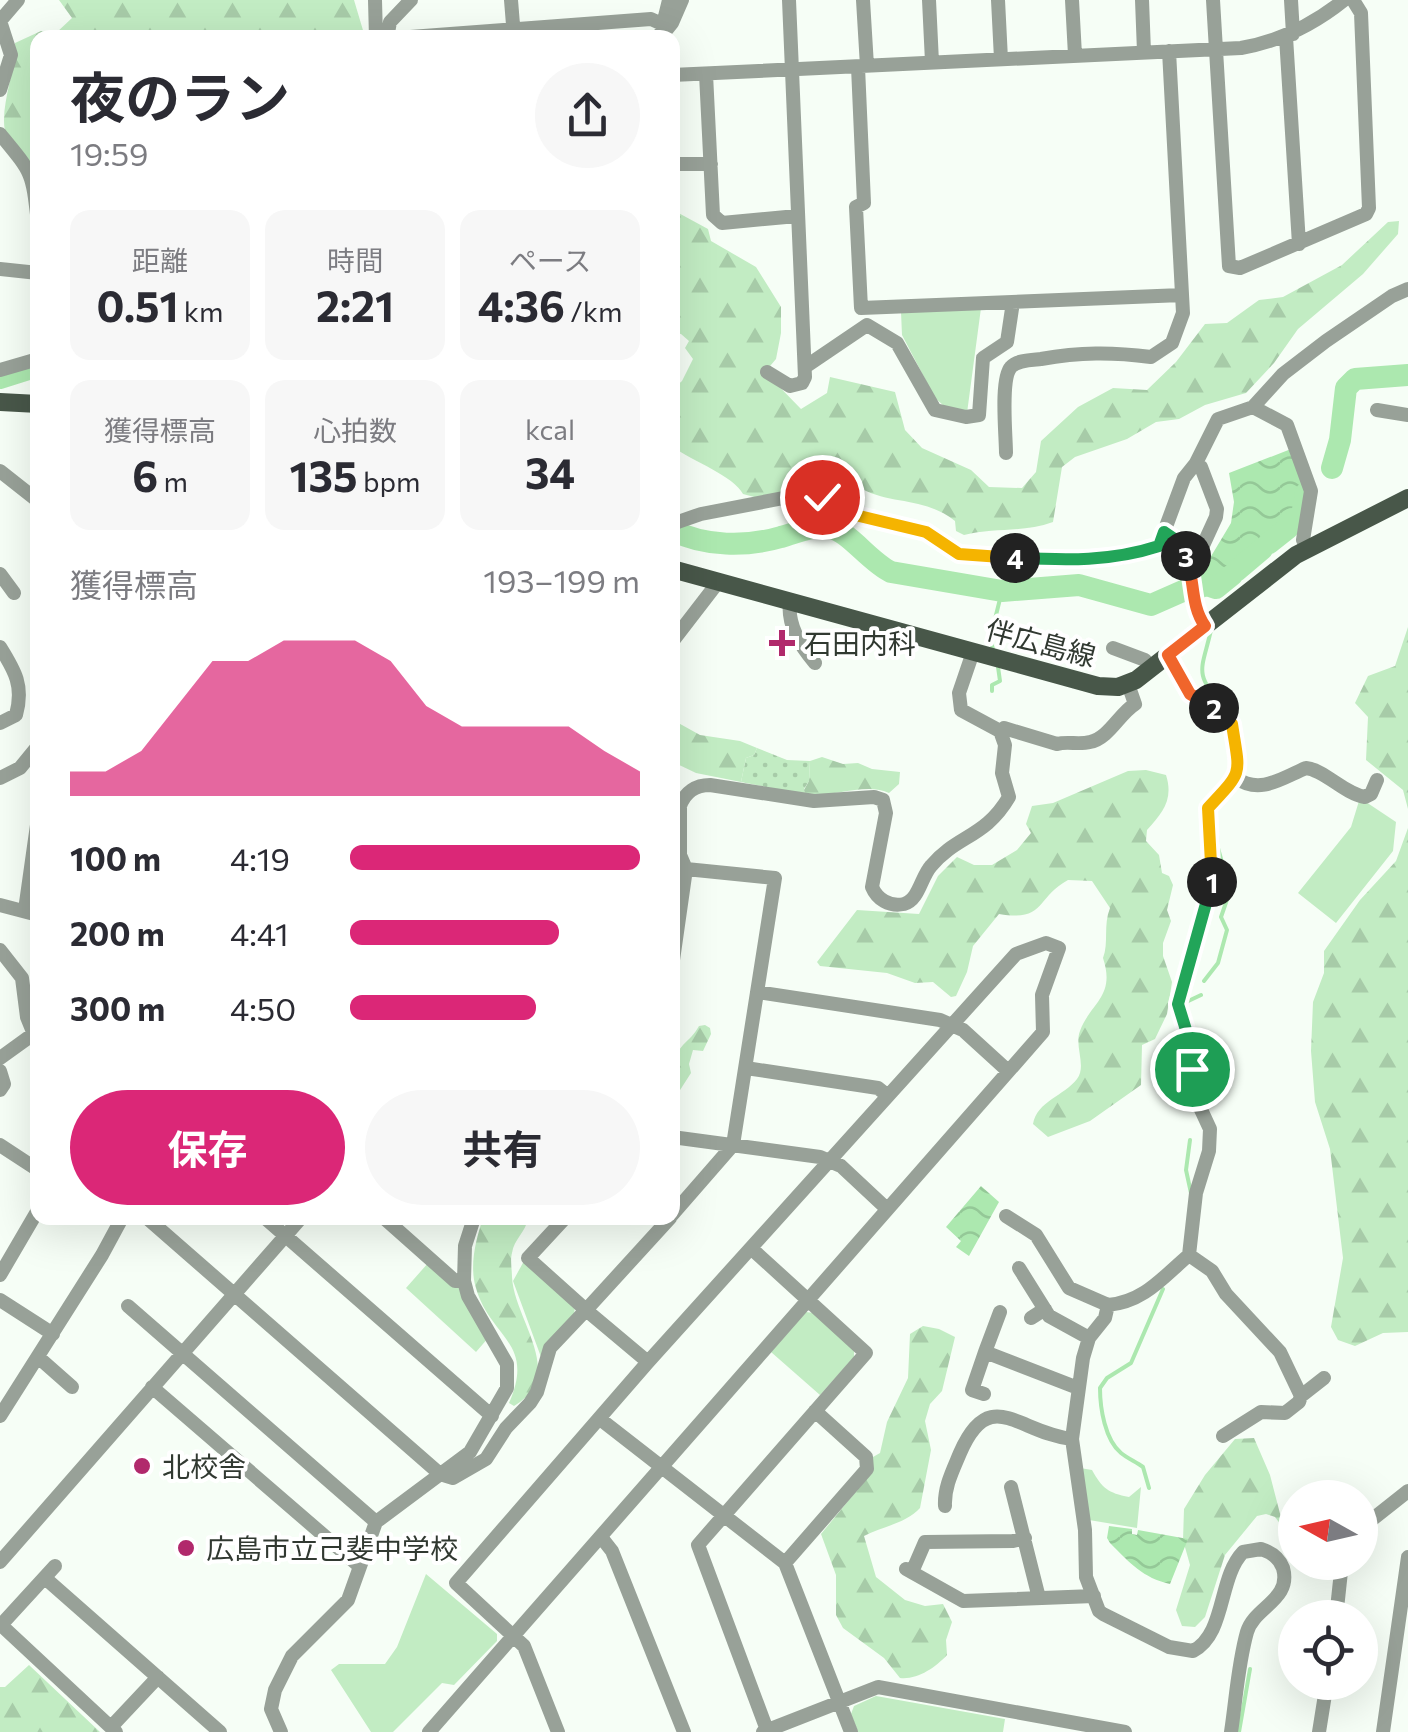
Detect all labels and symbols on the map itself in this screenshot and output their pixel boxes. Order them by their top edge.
pin [780,455,865,540]
pin: 3 [1161,531,1211,581]
pin: 4 [990,533,1040,583]
street label: 伴広島線 [983,611,1099,673]
place label: 石田内科 [804,626,916,660]
marker: 石田内科 [769,630,795,656]
pin: 2 [1189,683,1239,733]
pin: 1 [1187,857,1237,907]
pin [1150,1027,1235,1112]
place label: 北校舎 [162,1449,246,1483]
marker: 北校舎 [131,1455,153,1477]
north arrow [1278,1480,1378,1580]
place label: 広島市立己斐中学校 [206,1531,458,1565]
marker: 広島市立己斐中学校 [175,1537,197,1559]

